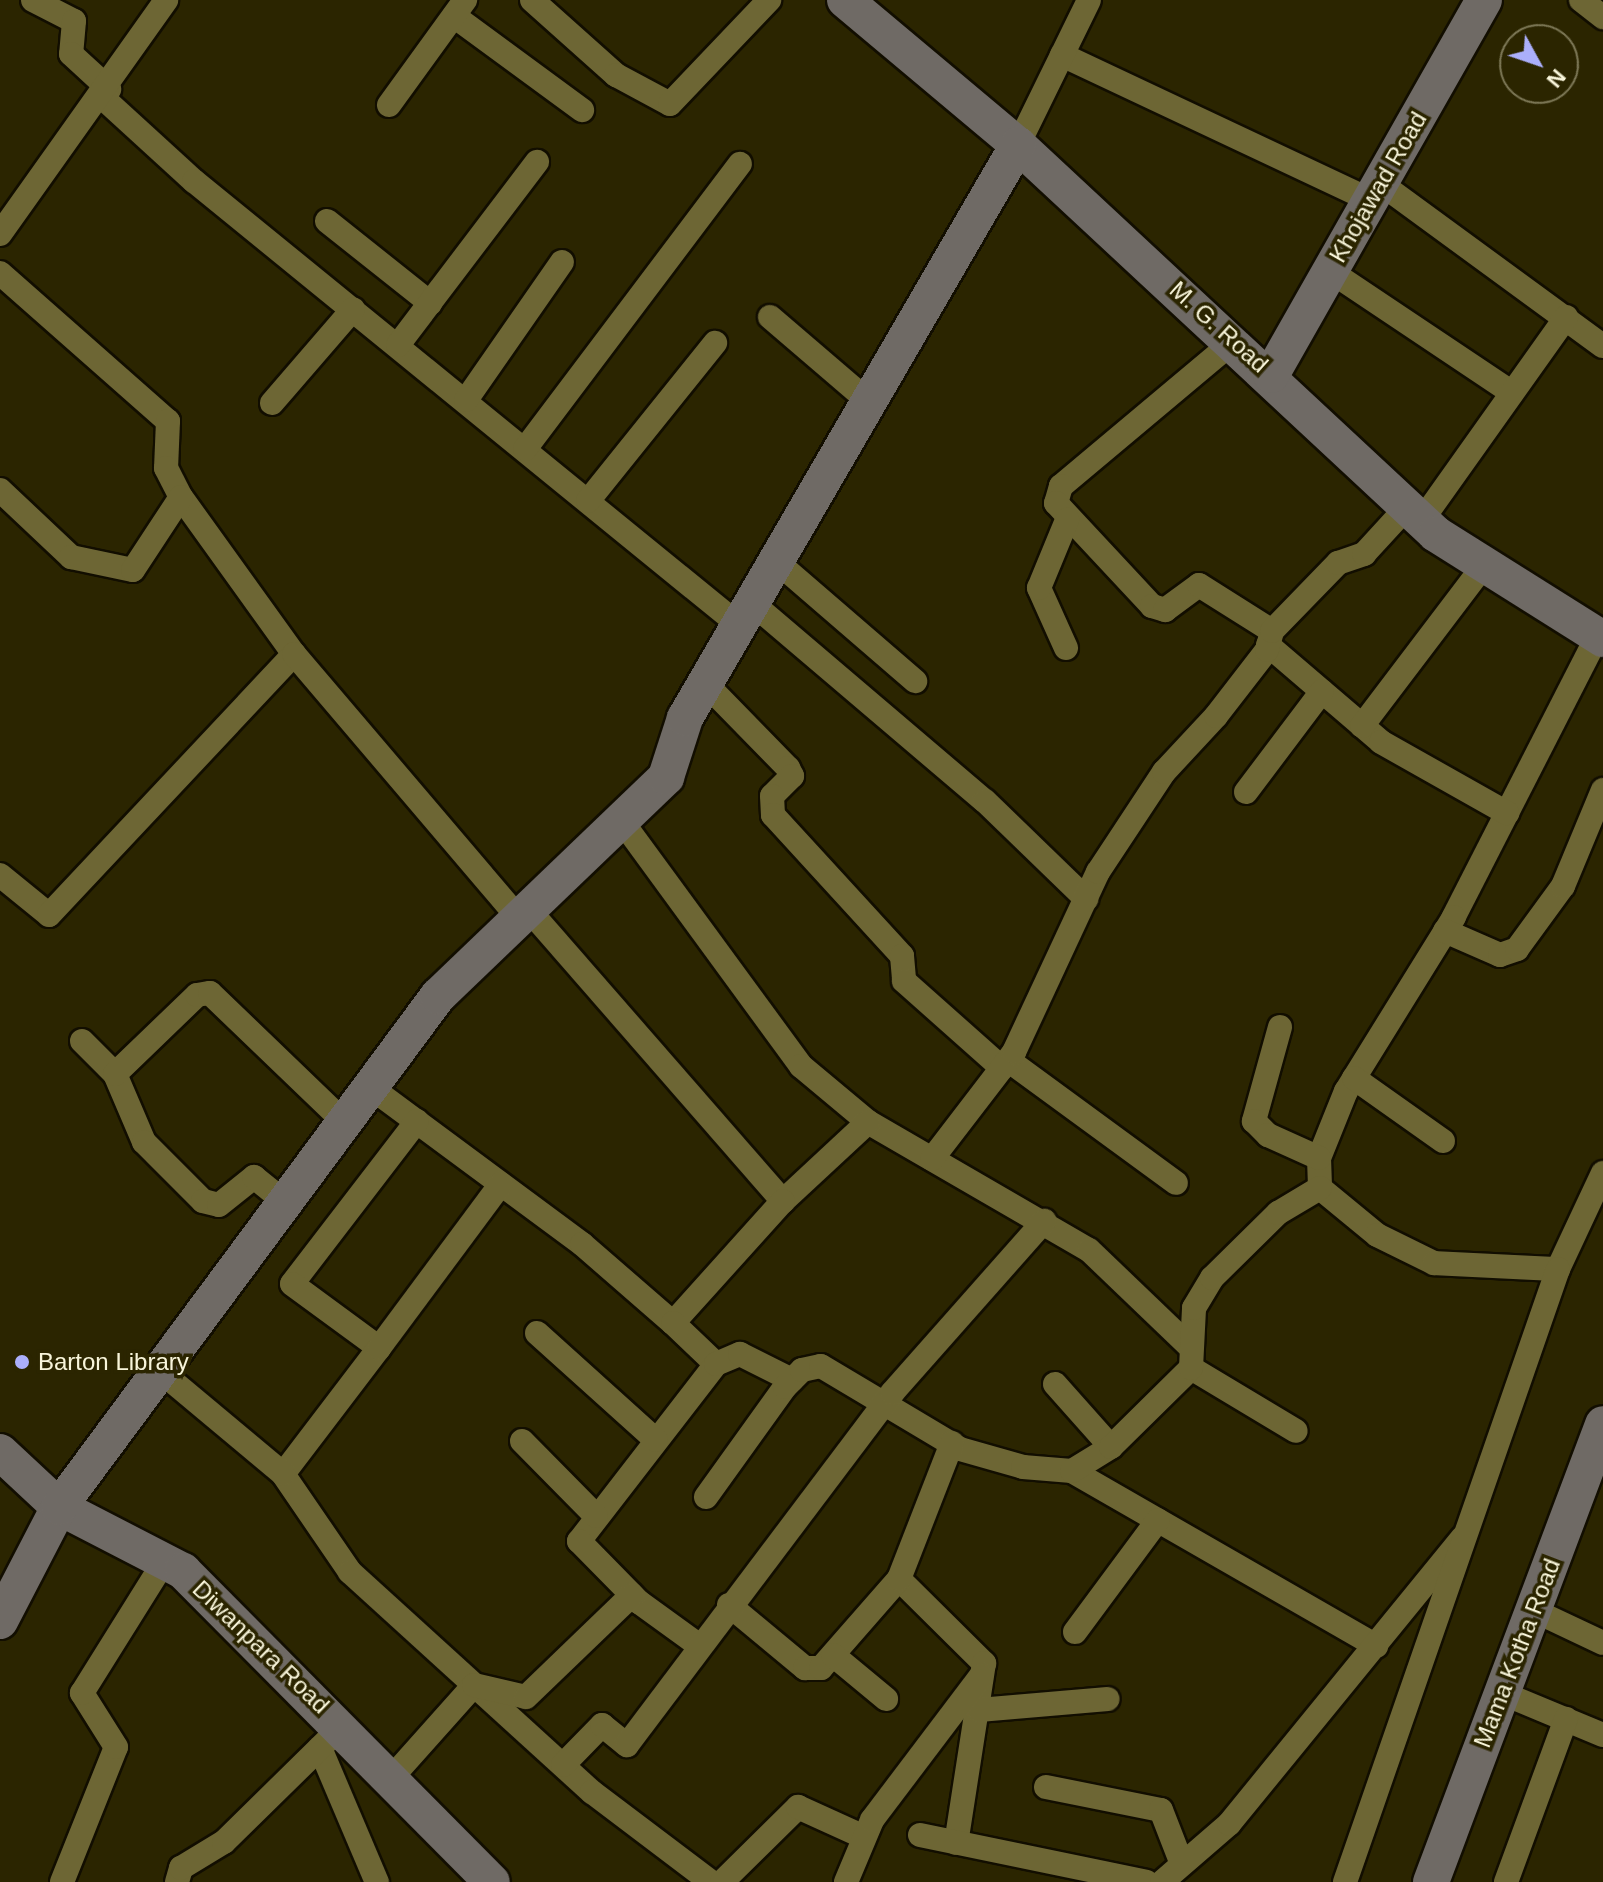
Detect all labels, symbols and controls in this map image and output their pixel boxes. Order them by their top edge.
north arrow [1499,24,1579,104]
text: N [1542,64,1571,93]
street label: Khojawad Road [1323,106,1433,268]
street label: M. G. Road [1164,275,1274,379]
place label: Barton Library [38,1348,189,1376]
marker: Barton Library [13,1353,31,1371]
street label: Mama Kotha Road [1468,1554,1566,1752]
street label: Diwanpara Road [187,1575,335,1719]

